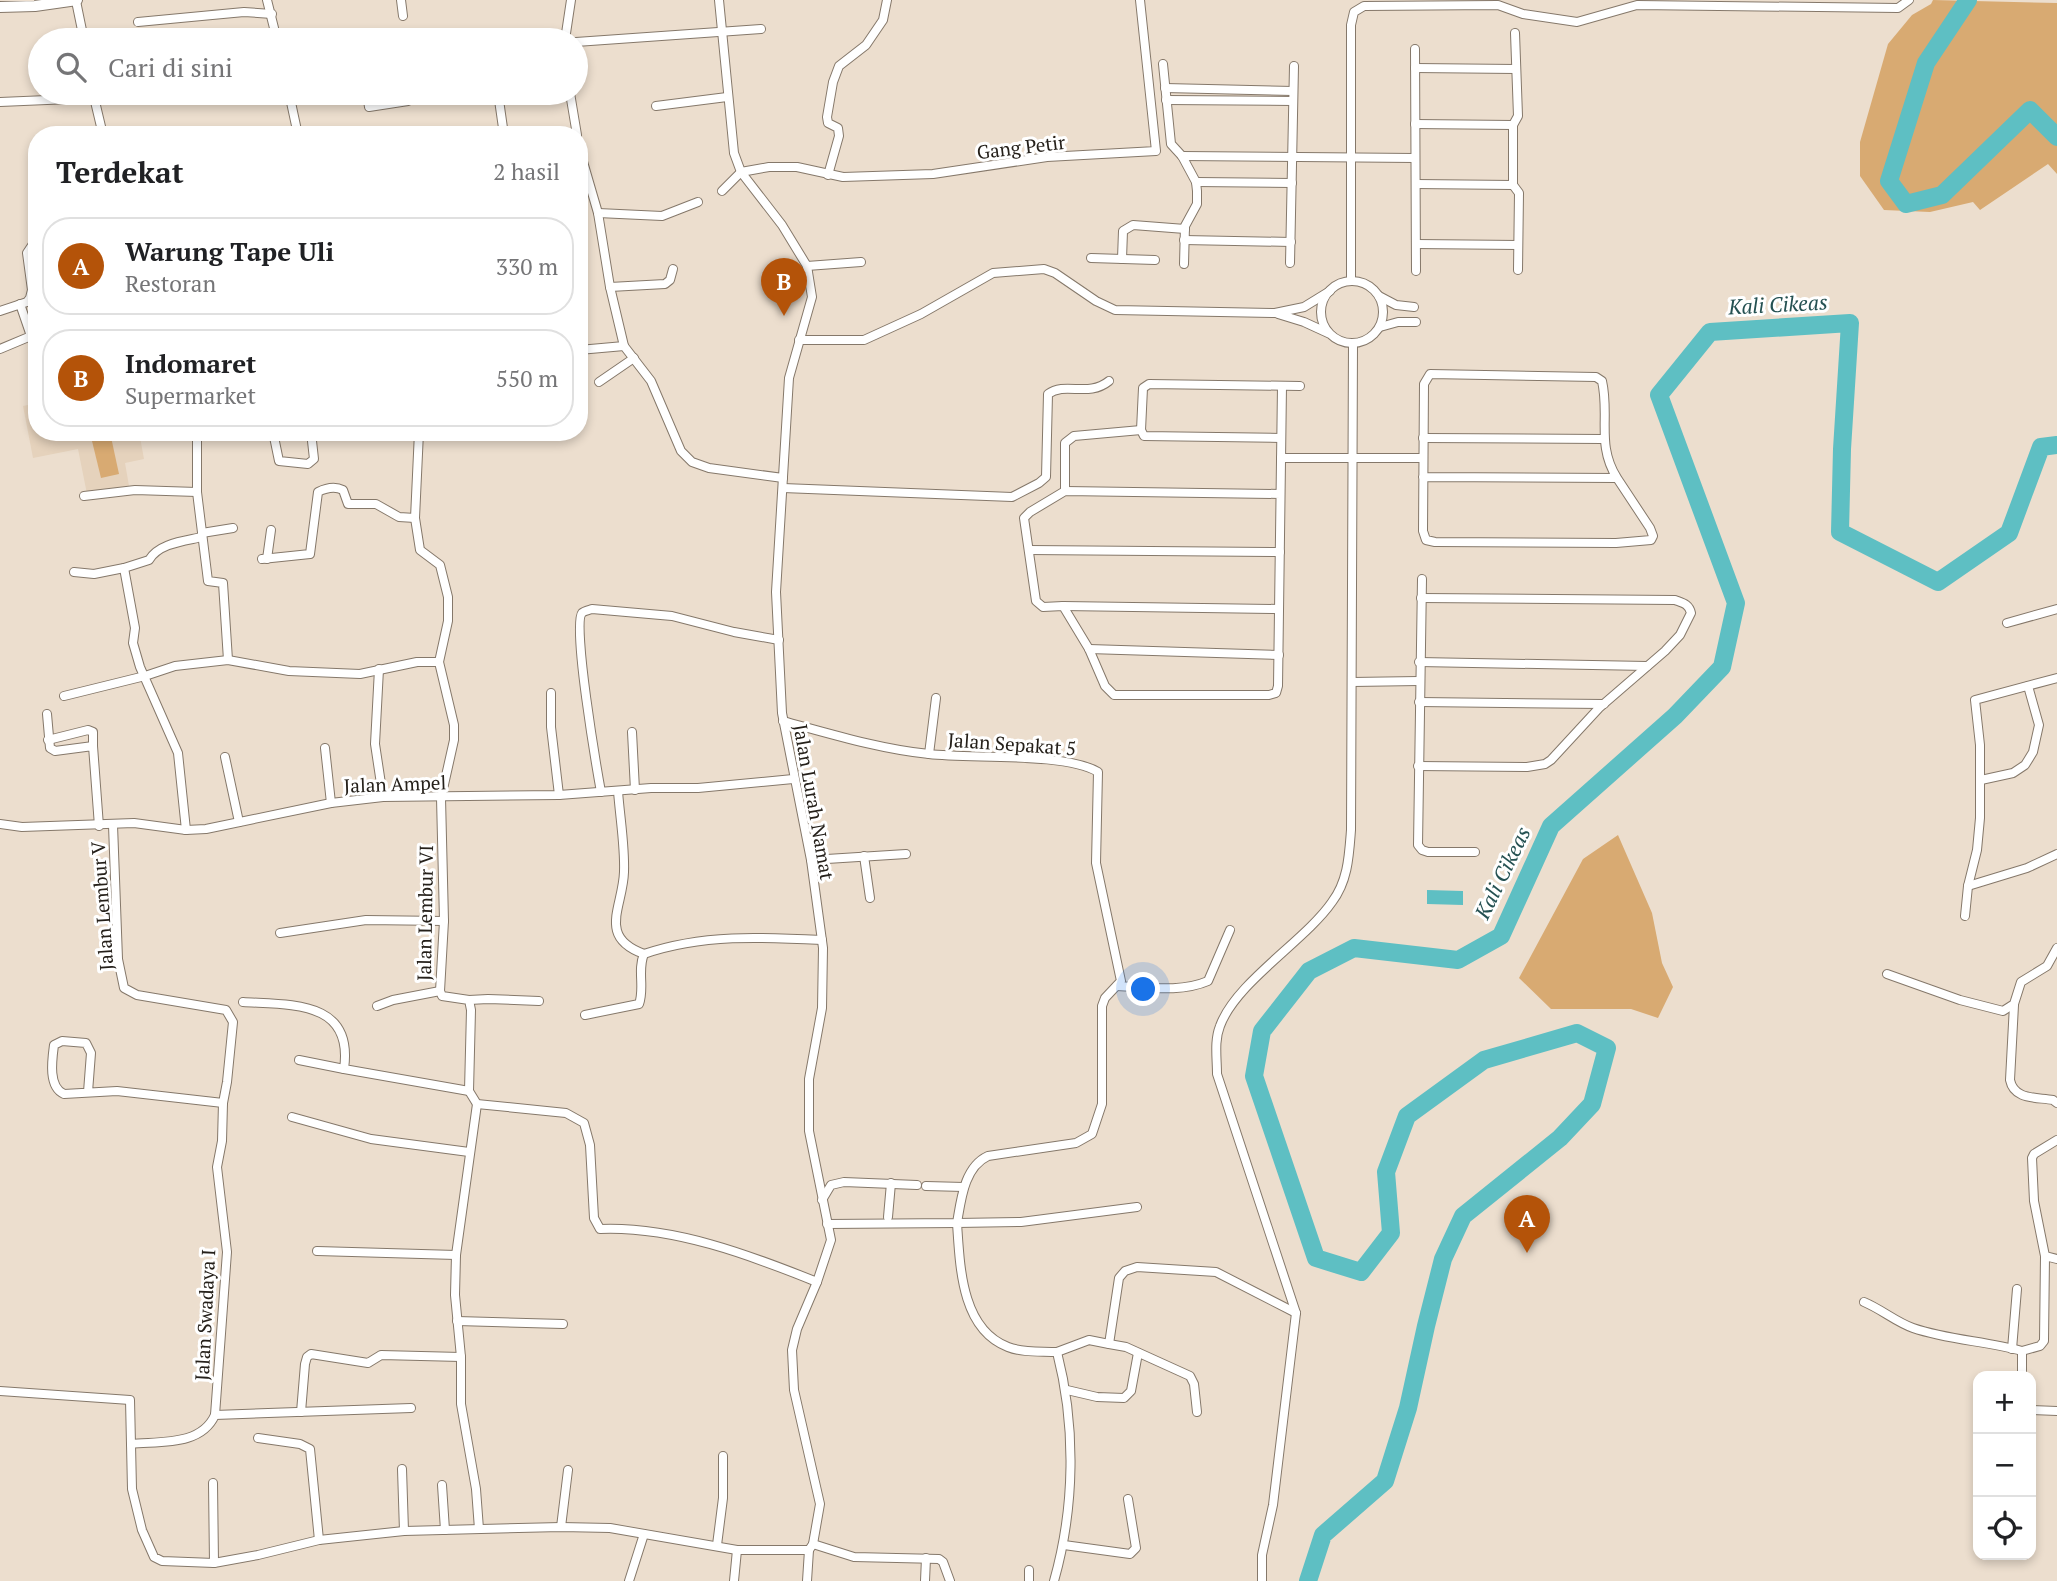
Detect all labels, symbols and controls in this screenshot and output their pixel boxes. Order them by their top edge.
search box [28,28,588,105]
icon: search [52,48,90,86]
text: Cari di sini [108,50,233,84]
street label: Gang Petir [975,129,1067,164]
text: Terdekat [56,152,184,192]
text: 2 hasil [493,156,560,187]
text: Warung Tape Uli [125,234,334,268]
text: A [73,251,89,282]
text: 330 m [496,251,558,282]
pin: B [761,258,807,316]
text: Restoran [125,268,216,299]
water label: Kali Cikeas [1727,287,1829,321]
text: Indomaret [125,346,256,380]
text: B [74,363,88,394]
text: 550 m [496,363,558,394]
text: Supermarket [125,380,256,411]
street label: Jalan Lurah Namat [788,722,841,882]
street label: Jalan Sepakat 5 [947,727,1077,760]
street label: Jalan Ampel [343,769,447,798]
water label: Kali Cikeas [1467,822,1537,924]
street label: Jalan Lembur V [85,841,118,971]
street label: Jalan Lembur VI [411,845,438,981]
your location [1126,972,1160,1006]
pin: A [1504,1195,1550,1253]
street label: Jalan Swadaya I [189,1249,220,1381]
map controls [1973,1371,2036,1560]
button: + [1973,1371,2036,1434]
button: − [1973,1434,2036,1497]
button: locate [1973,1497,2036,1560]

